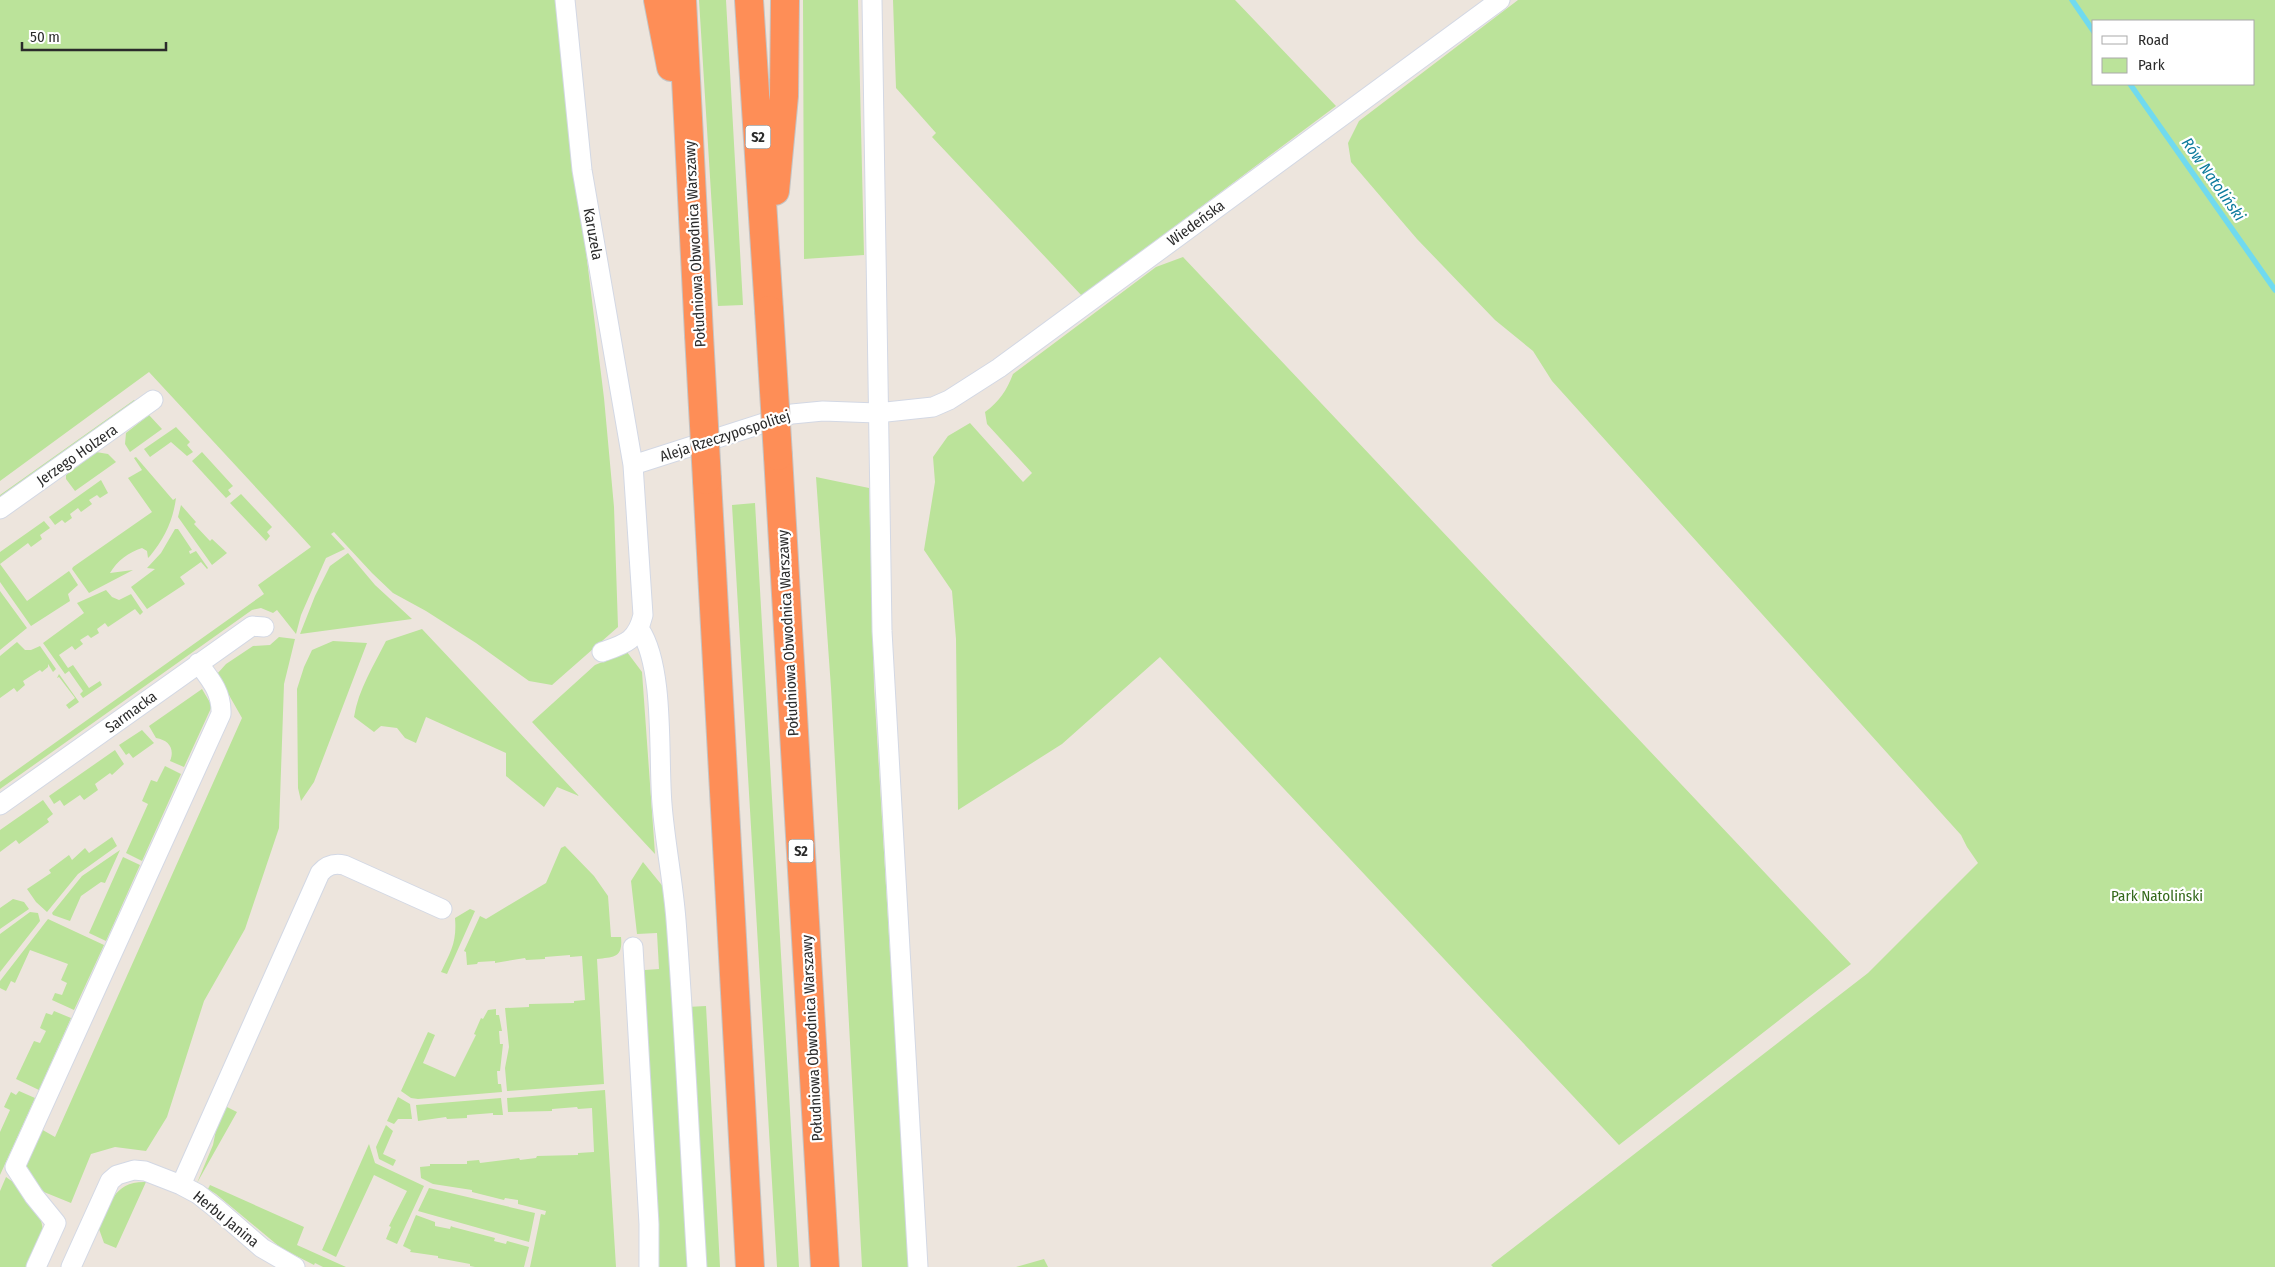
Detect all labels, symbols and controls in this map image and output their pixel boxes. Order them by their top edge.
scale bar [22,20,166,52]
legend [2092,20,2255,85]
text: 50 m [30,28,60,46]
text: Road [2138,31,2169,49]
text: Park [2138,56,2165,74]
road number: S2 [746,125,770,148]
water label: Rów Natoliński [2178,134,2249,225]
street label: Południowa Obwodnica Warszawy [681,140,709,348]
street label: Wiedeńska [1164,196,1228,250]
street label: Karuzela [580,206,606,262]
street label: Aleja Rzeczypospolitej [658,406,792,466]
street label: Jerzego Holzera [33,421,121,489]
street label: Południowa Obwodnica Warszawy [774,529,802,737]
street label: Sarmacka [102,687,160,737]
road number: S2 [788,839,814,862]
park label: Park Natoliński [2111,887,2203,905]
street label: Południowa Obwodnica Warszawy [798,934,826,1142]
street label: Herbu Janina [189,1187,263,1251]

